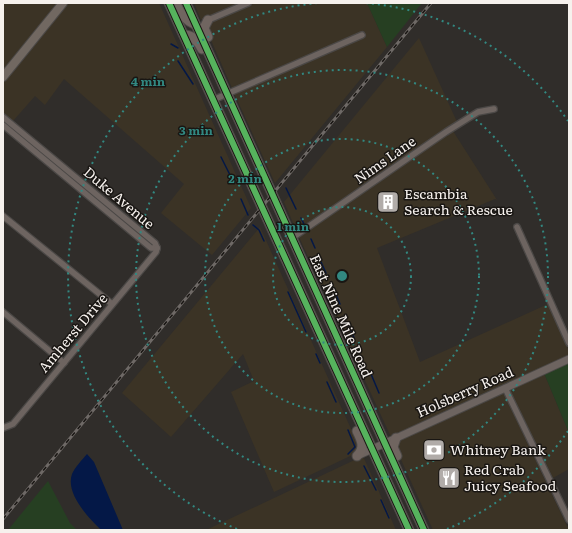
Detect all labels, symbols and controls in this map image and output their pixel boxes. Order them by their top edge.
text: 4 min [131,72,166,90]
text: 3 min [179,121,214,139]
street label: Nims Lane [349,131,419,188]
street label: Duke Avenue [80,162,159,233]
text: 2 min [228,169,262,187]
place label: Escambia Search & Rescue [404,183,513,219]
building icon: Escambia Search & Rescue [375,189,401,215]
text: 1 min [277,217,310,235]
street label: East Nine Mile Road [306,251,378,381]
centre of rings [335,269,349,283]
street label: Amherst Drive [33,288,111,376]
street label: Holsberry Road [413,361,517,421]
bank icon: Whitney Bank [421,437,447,463]
place label: Whitney Bank [450,439,546,459]
place label: Red Crab Juicy Seafood [464,459,557,495]
restaurant icon: Red Crab Juicy Seafood [436,465,462,491]

